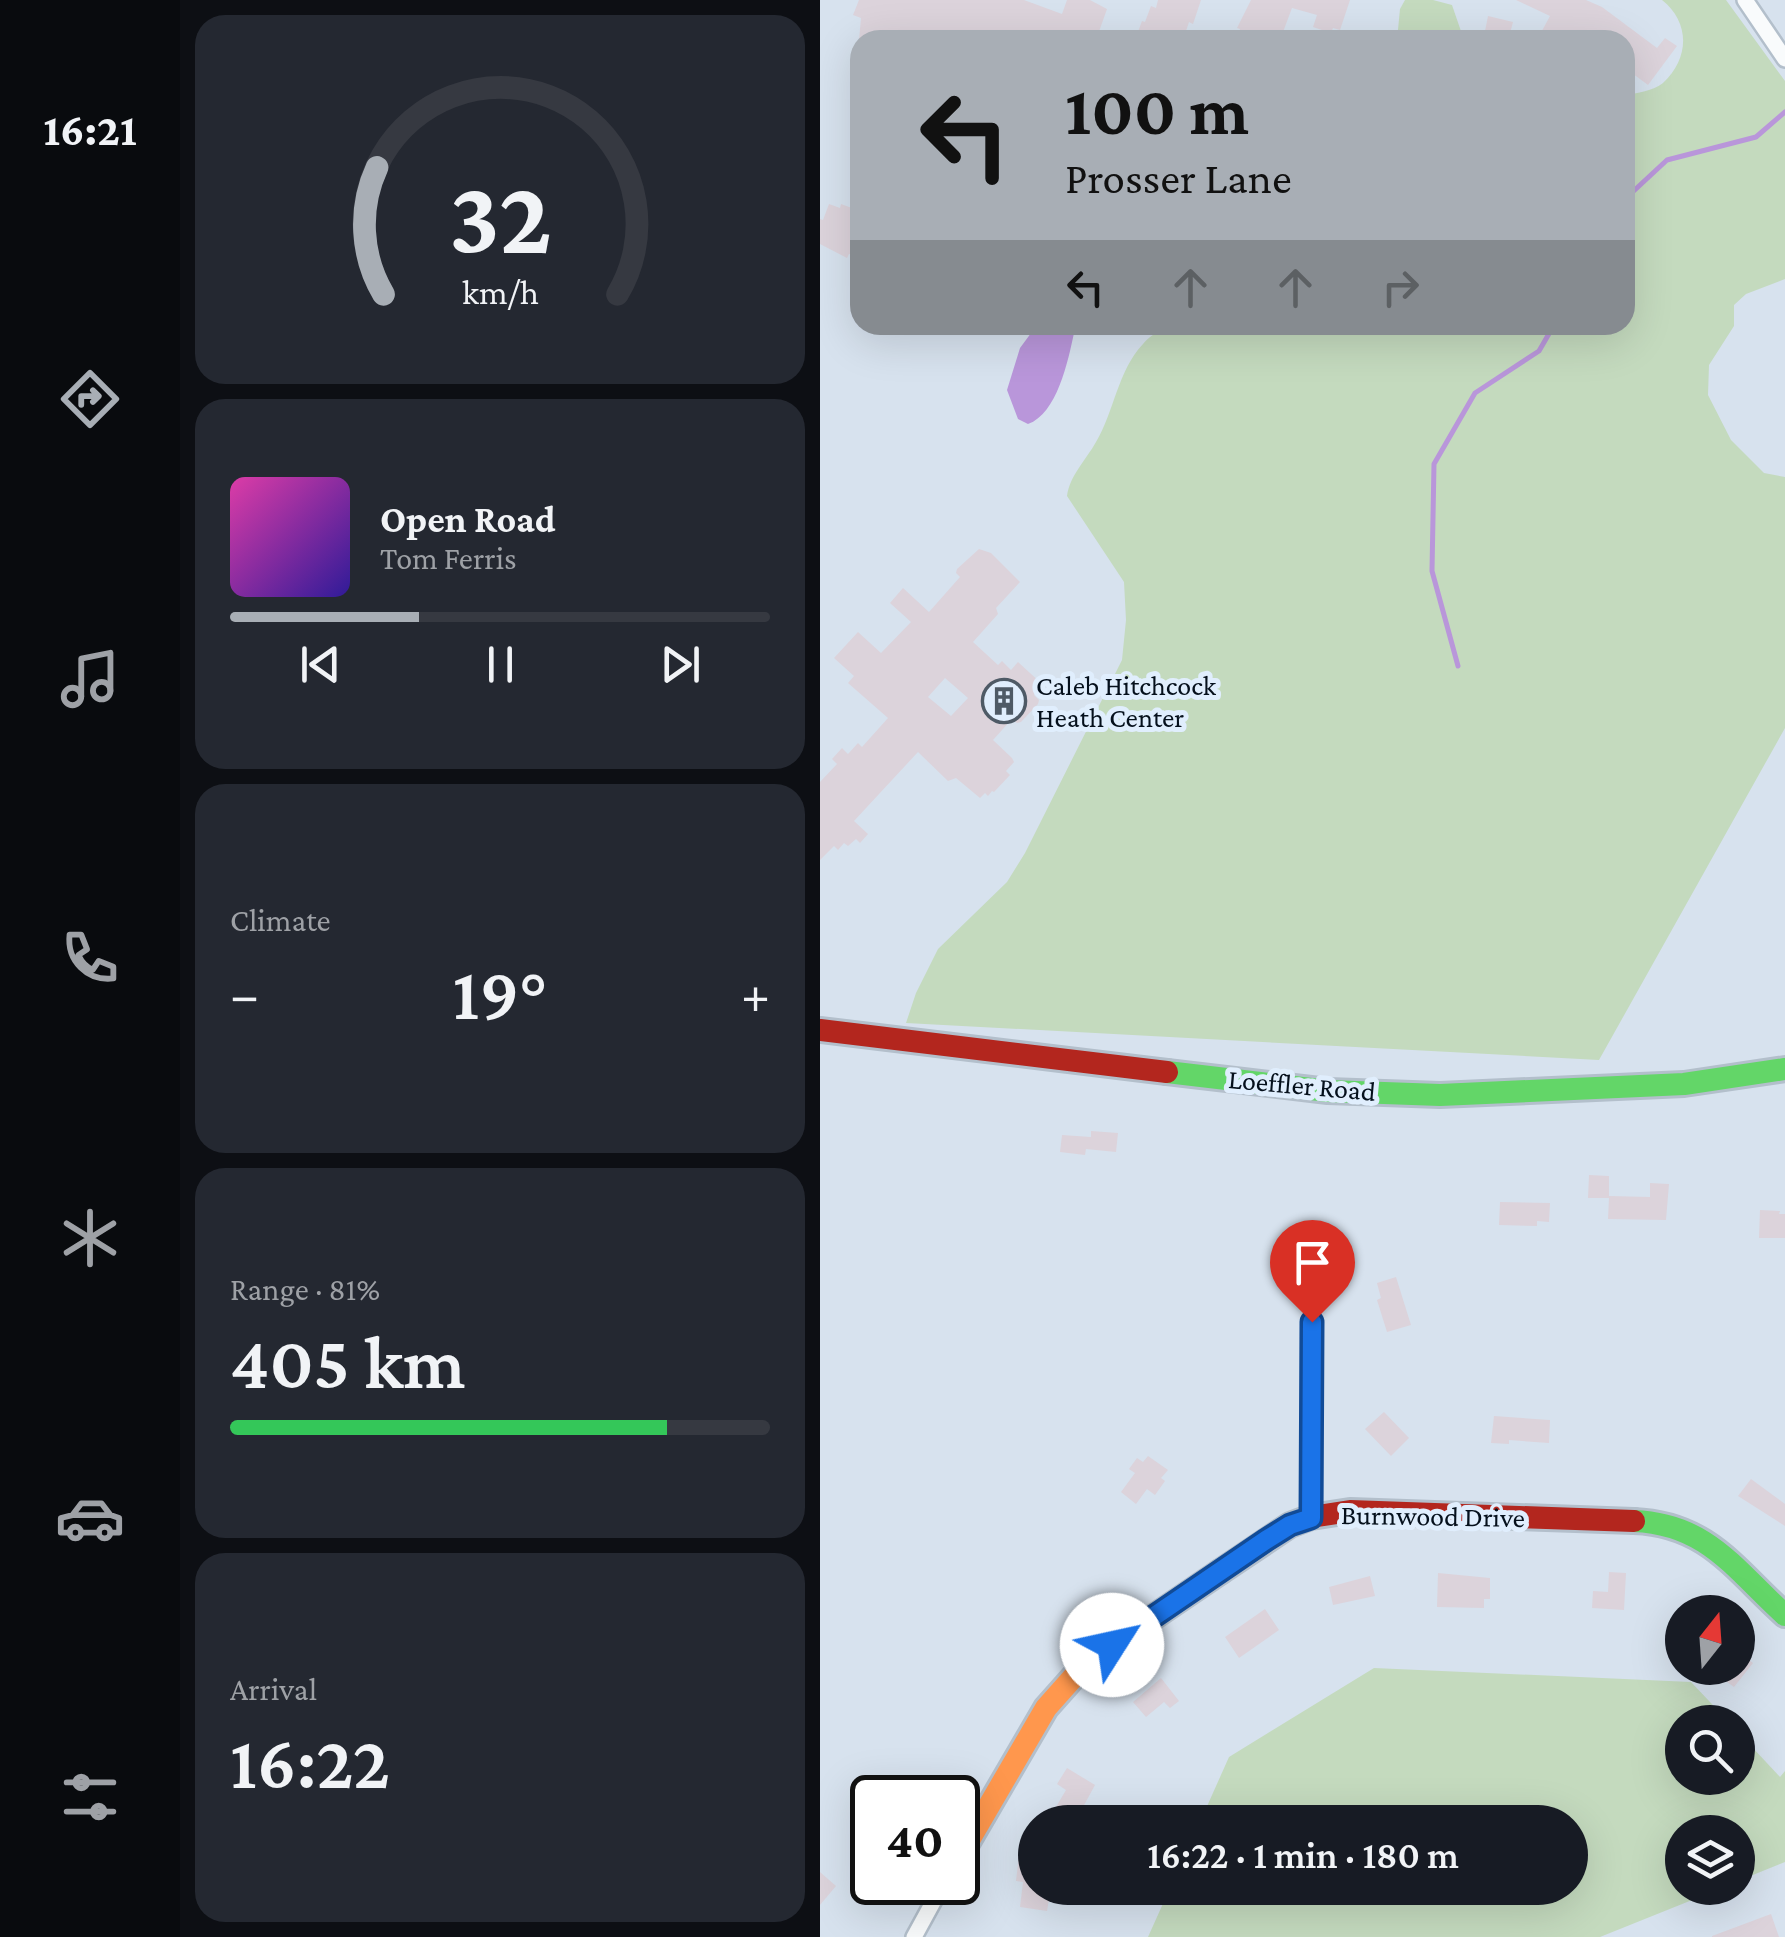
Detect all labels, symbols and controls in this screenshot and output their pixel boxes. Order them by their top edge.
icon: left [900,70,1030,200]
text: 100 m [1065,71,1249,149]
text: 16:21 [43,105,137,155]
text: Prosser Lane [1065,153,1292,203]
text: 32 [449,159,551,274]
icon: left [1058,260,1113,315]
icon: ahead [1163,260,1218,315]
icon: ahead [1268,260,1323,315]
icon: right [1373,260,1428,315]
text: km/h [461,272,539,312]
icon: directions [55,364,125,434]
text: Open Road [380,498,556,540]
text: Tom Ferris [380,540,517,576]
icon: previous [293,637,348,692]
icon: pause [473,637,528,692]
icon: next [653,637,708,692]
icon: music [55,644,125,714]
place label: Caleb Hitchcock Heath Center [1036,670,1217,733]
building icon: Caleb Hitchcock Heath Center [981,678,1027,724]
text: Climate [230,902,331,938]
icon: phone [55,923,125,993]
text: 19° [453,952,547,1035]
text: − [230,964,259,1025]
text: + [741,964,770,1025]
street label: Loeffler Road [1227,1063,1377,1107]
icon: climate [55,1203,125,1273]
pin [1270,1220,1355,1323]
icon: arrive [1285,1235,1340,1290]
text: Range · 81% [230,1271,380,1307]
text: 405 km [230,1321,466,1404]
icon: car [55,1483,125,1553]
street label: Burnwood Drive [1341,1499,1525,1533]
position arrow [1060,1593,1164,1697]
north arrow [1665,1595,1755,1685]
map controls [1665,1595,1755,1905]
text: Arrival [230,1671,317,1707]
button: search [1665,1705,1755,1795]
text: 16:22 [230,1721,390,1804]
icon: filters [55,1762,125,1832]
speed limit sign: 40 [850,1775,980,1905]
button: layers [1665,1815,1755,1905]
text: 16:22 · 1 min · 180 m [1147,1834,1459,1876]

